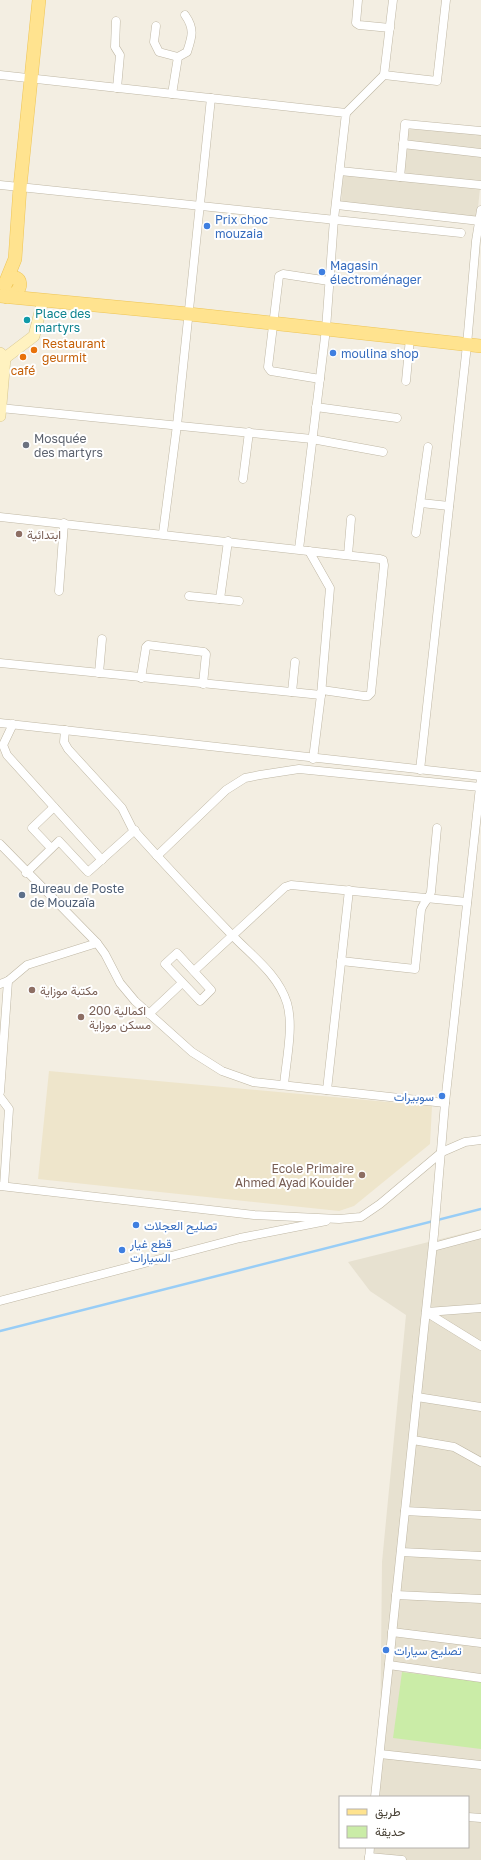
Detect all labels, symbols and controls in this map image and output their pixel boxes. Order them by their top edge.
place label: Prix choc mouzaia [215,212,268,241]
marker: Prix choc mouzaia [202,221,212,231]
place label: Magasin électroménager [330,258,422,287]
marker: Magasin électroménager [317,267,327,277]
place label: Place des martyrs [35,306,91,335]
marker: Place des martyrs [22,315,32,325]
place label: Restaurant geurmit [42,336,106,365]
marker: Restaurant geurmit [29,345,39,355]
place label: moulina shop [341,346,419,361]
marker: moulina shop [328,348,338,358]
marker: café [18,352,28,362]
place label: café [11,363,35,378]
place label: Mosquée des martyrs [34,431,103,460]
marker: Mosquée des martyrs [21,440,31,450]
place label: ابتدائية [27,527,61,542]
marker: ابتدائية [14,529,24,539]
place label: Bureau de Poste de Mouzaïa [30,881,124,910]
marker: Bureau de Poste de Mouzaïa [17,890,27,900]
place label: مكتبة موزاية [40,983,98,999]
marker: مكتبة موزاية [27,985,37,995]
place label: اكمالية 200 مسكن موزاية [89,1003,151,1033]
marker: اكمالية 200 مسكن موزاية [76,1012,86,1022]
place label: سوبيرات [394,1089,434,1105]
marker: سوبيرات [437,1091,447,1101]
place label: Ecole Primaire Ahmed Ayad Kouider [235,1161,354,1190]
marker: Ecole Primaire Ahmed Ayad Kouider [357,1170,367,1180]
place label: تصليح العجلات [144,1218,217,1235]
marker: تصليح العجلات [131,1220,141,1230]
place label: قطع غيار السيارات [129,1236,172,1266]
marker: قطع غيار السيارات [117,1245,127,1255]
place label: تصليح سيارات [394,1643,462,1660]
marker: تصليح سيارات [381,1645,391,1655]
legend [339,1796,469,1848]
text: طريق [375,1804,401,1820]
text: حديقة [375,1824,405,1839]

